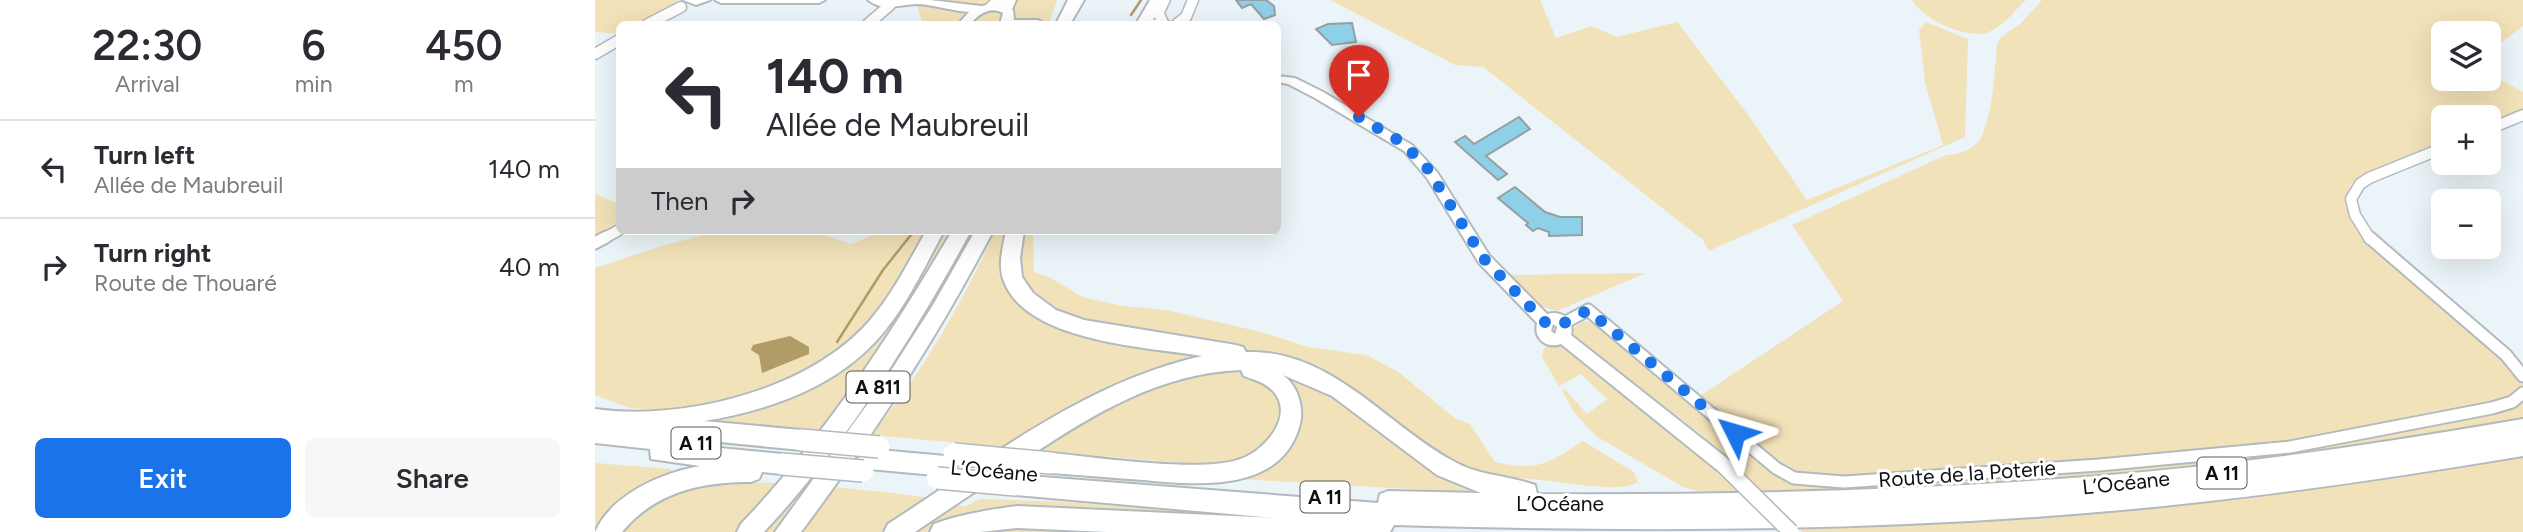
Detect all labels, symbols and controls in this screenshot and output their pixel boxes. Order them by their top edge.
text: 22:30 [92,20,202,71]
text: 6 [302,20,326,71]
text: 450 [425,20,503,71]
map controls [2431,21,2501,259]
button: layers [2431,21,2501,91]
pin [1329,45,1389,117]
text: 140 m [766,46,904,105]
icon: left [651,49,742,140]
icon: arrive [1340,56,1378,94]
text: Arrival [115,70,180,98]
text: min [295,70,333,98]
text: m [454,70,474,98]
button: + [2431,105,2501,175]
text: Allée de Maubreuil [766,106,1029,144]
text: Turn left [94,139,195,171]
icon: left [35,150,73,188]
text: 140 m [488,153,560,185]
text: Allée de Maubreuil [94,171,283,199]
icon: right [723,182,761,220]
text: Then [651,185,709,217]
button: − [2431,189,2501,259]
text: Turn right [94,237,211,269]
icon: right [35,248,73,286]
text: 40 m [499,251,560,283]
text: Route de Thouaré [94,269,277,297]
road number: A 811 [847,372,909,402]
position arrow [1698,396,1772,470]
road number: A 11 [671,428,721,458]
button: Exit [35,438,291,518]
button: Share [305,438,560,518]
street label: L’Océane [949,454,1039,487]
street label: Route de la Poterie [1877,455,2057,492]
road number: A 11 [2197,458,2247,488]
street label: L’Océane [2081,465,2171,500]
road number: A 11 [1301,482,1349,512]
street label: L’Océane [1516,491,1604,516]

